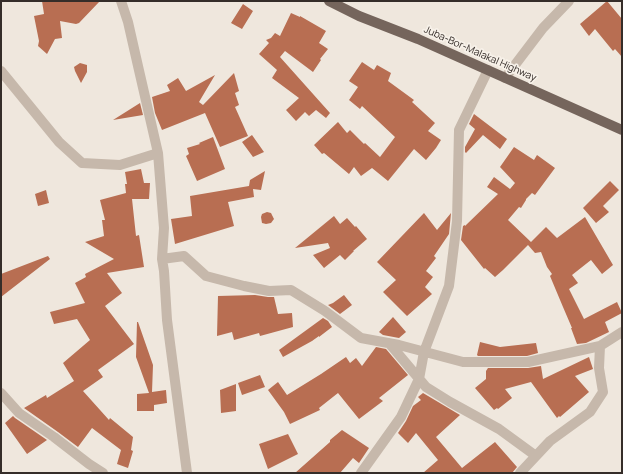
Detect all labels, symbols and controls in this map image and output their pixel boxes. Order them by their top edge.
street label: Juba-Bor-Malakal Highway [422,24,538,84]

